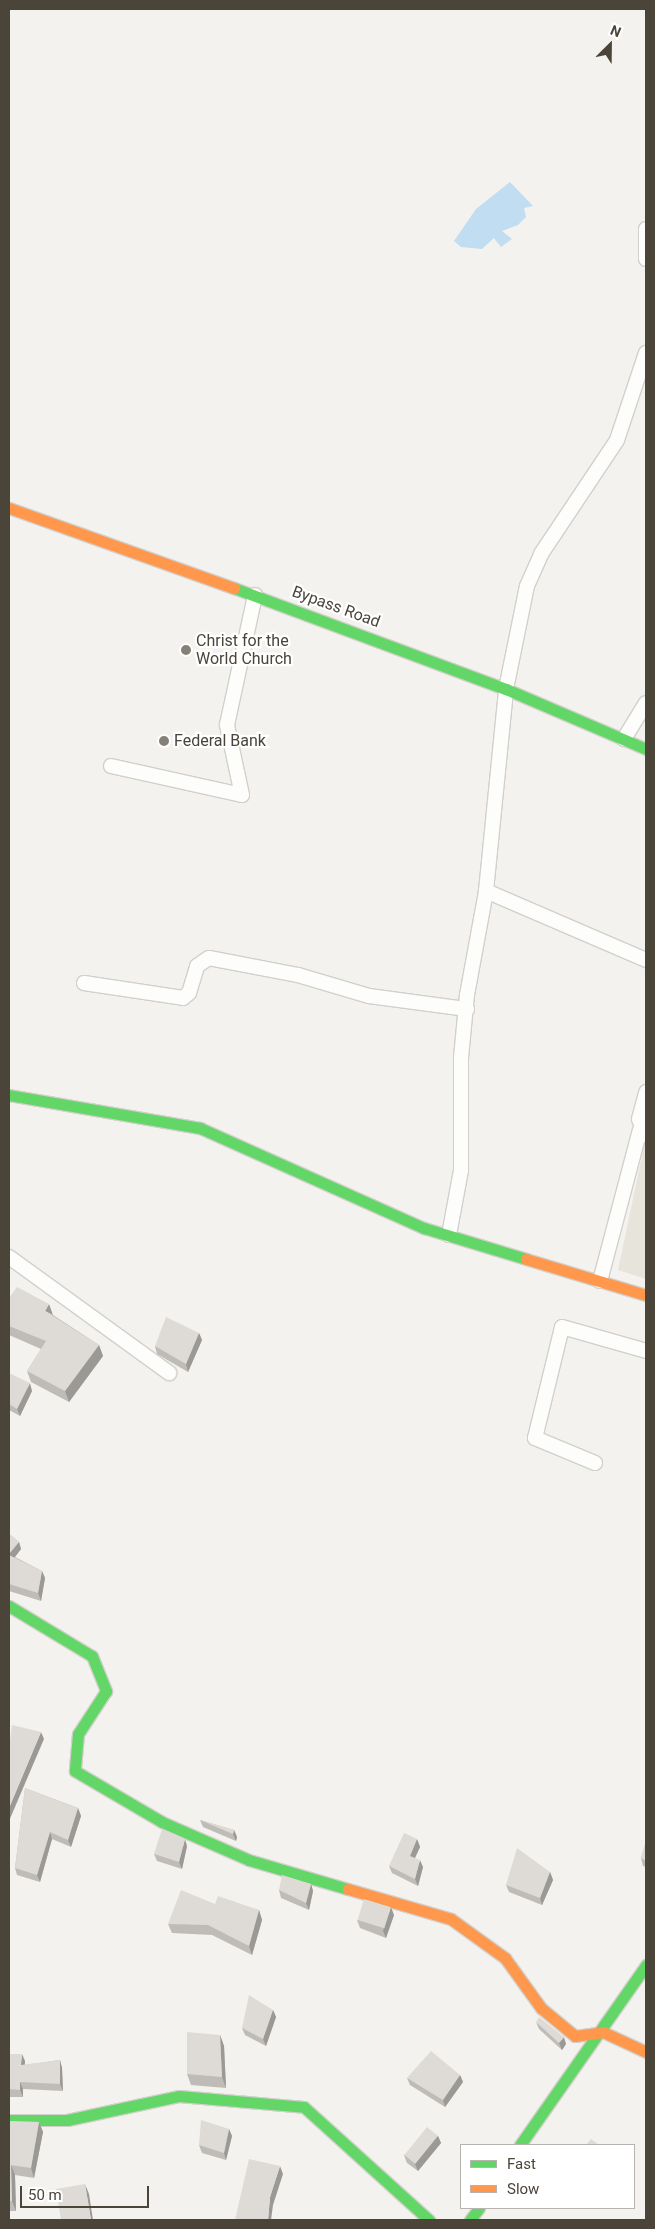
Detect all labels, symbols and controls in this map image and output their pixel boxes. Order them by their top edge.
north arrow [585,20,635,70]
text: N [608,22,624,40]
street label: Bypass Road [289,582,383,632]
place label: Christ for the World Church [196,631,292,669]
marker: Christ for the World Church [180,644,192,656]
place label: Federal Bank [174,731,266,751]
marker: Federal Bank [158,735,170,747]
legend [460,2144,635,2209]
text: Fast [507,2155,536,2173]
scale bar [22,2176,151,2208]
text: Slow [507,2180,539,2198]
text: 50 m [28,2186,62,2204]

